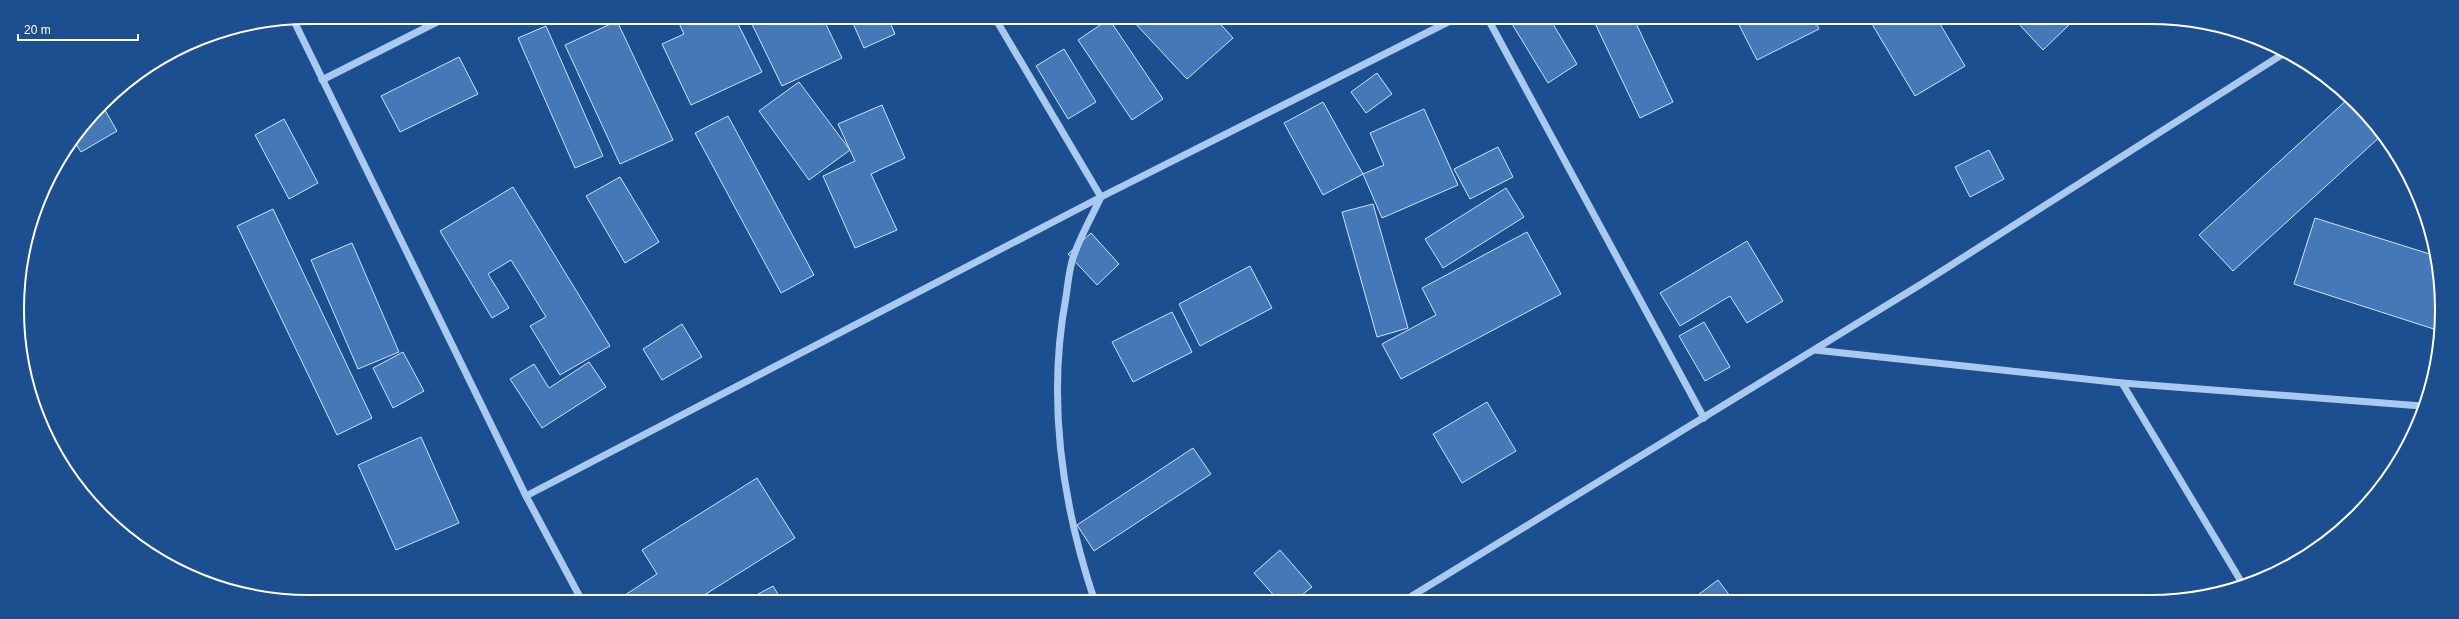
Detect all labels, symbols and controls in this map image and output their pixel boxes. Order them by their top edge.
scale bar [18,16,138,42]
text: 20 m [24,23,51,37]

